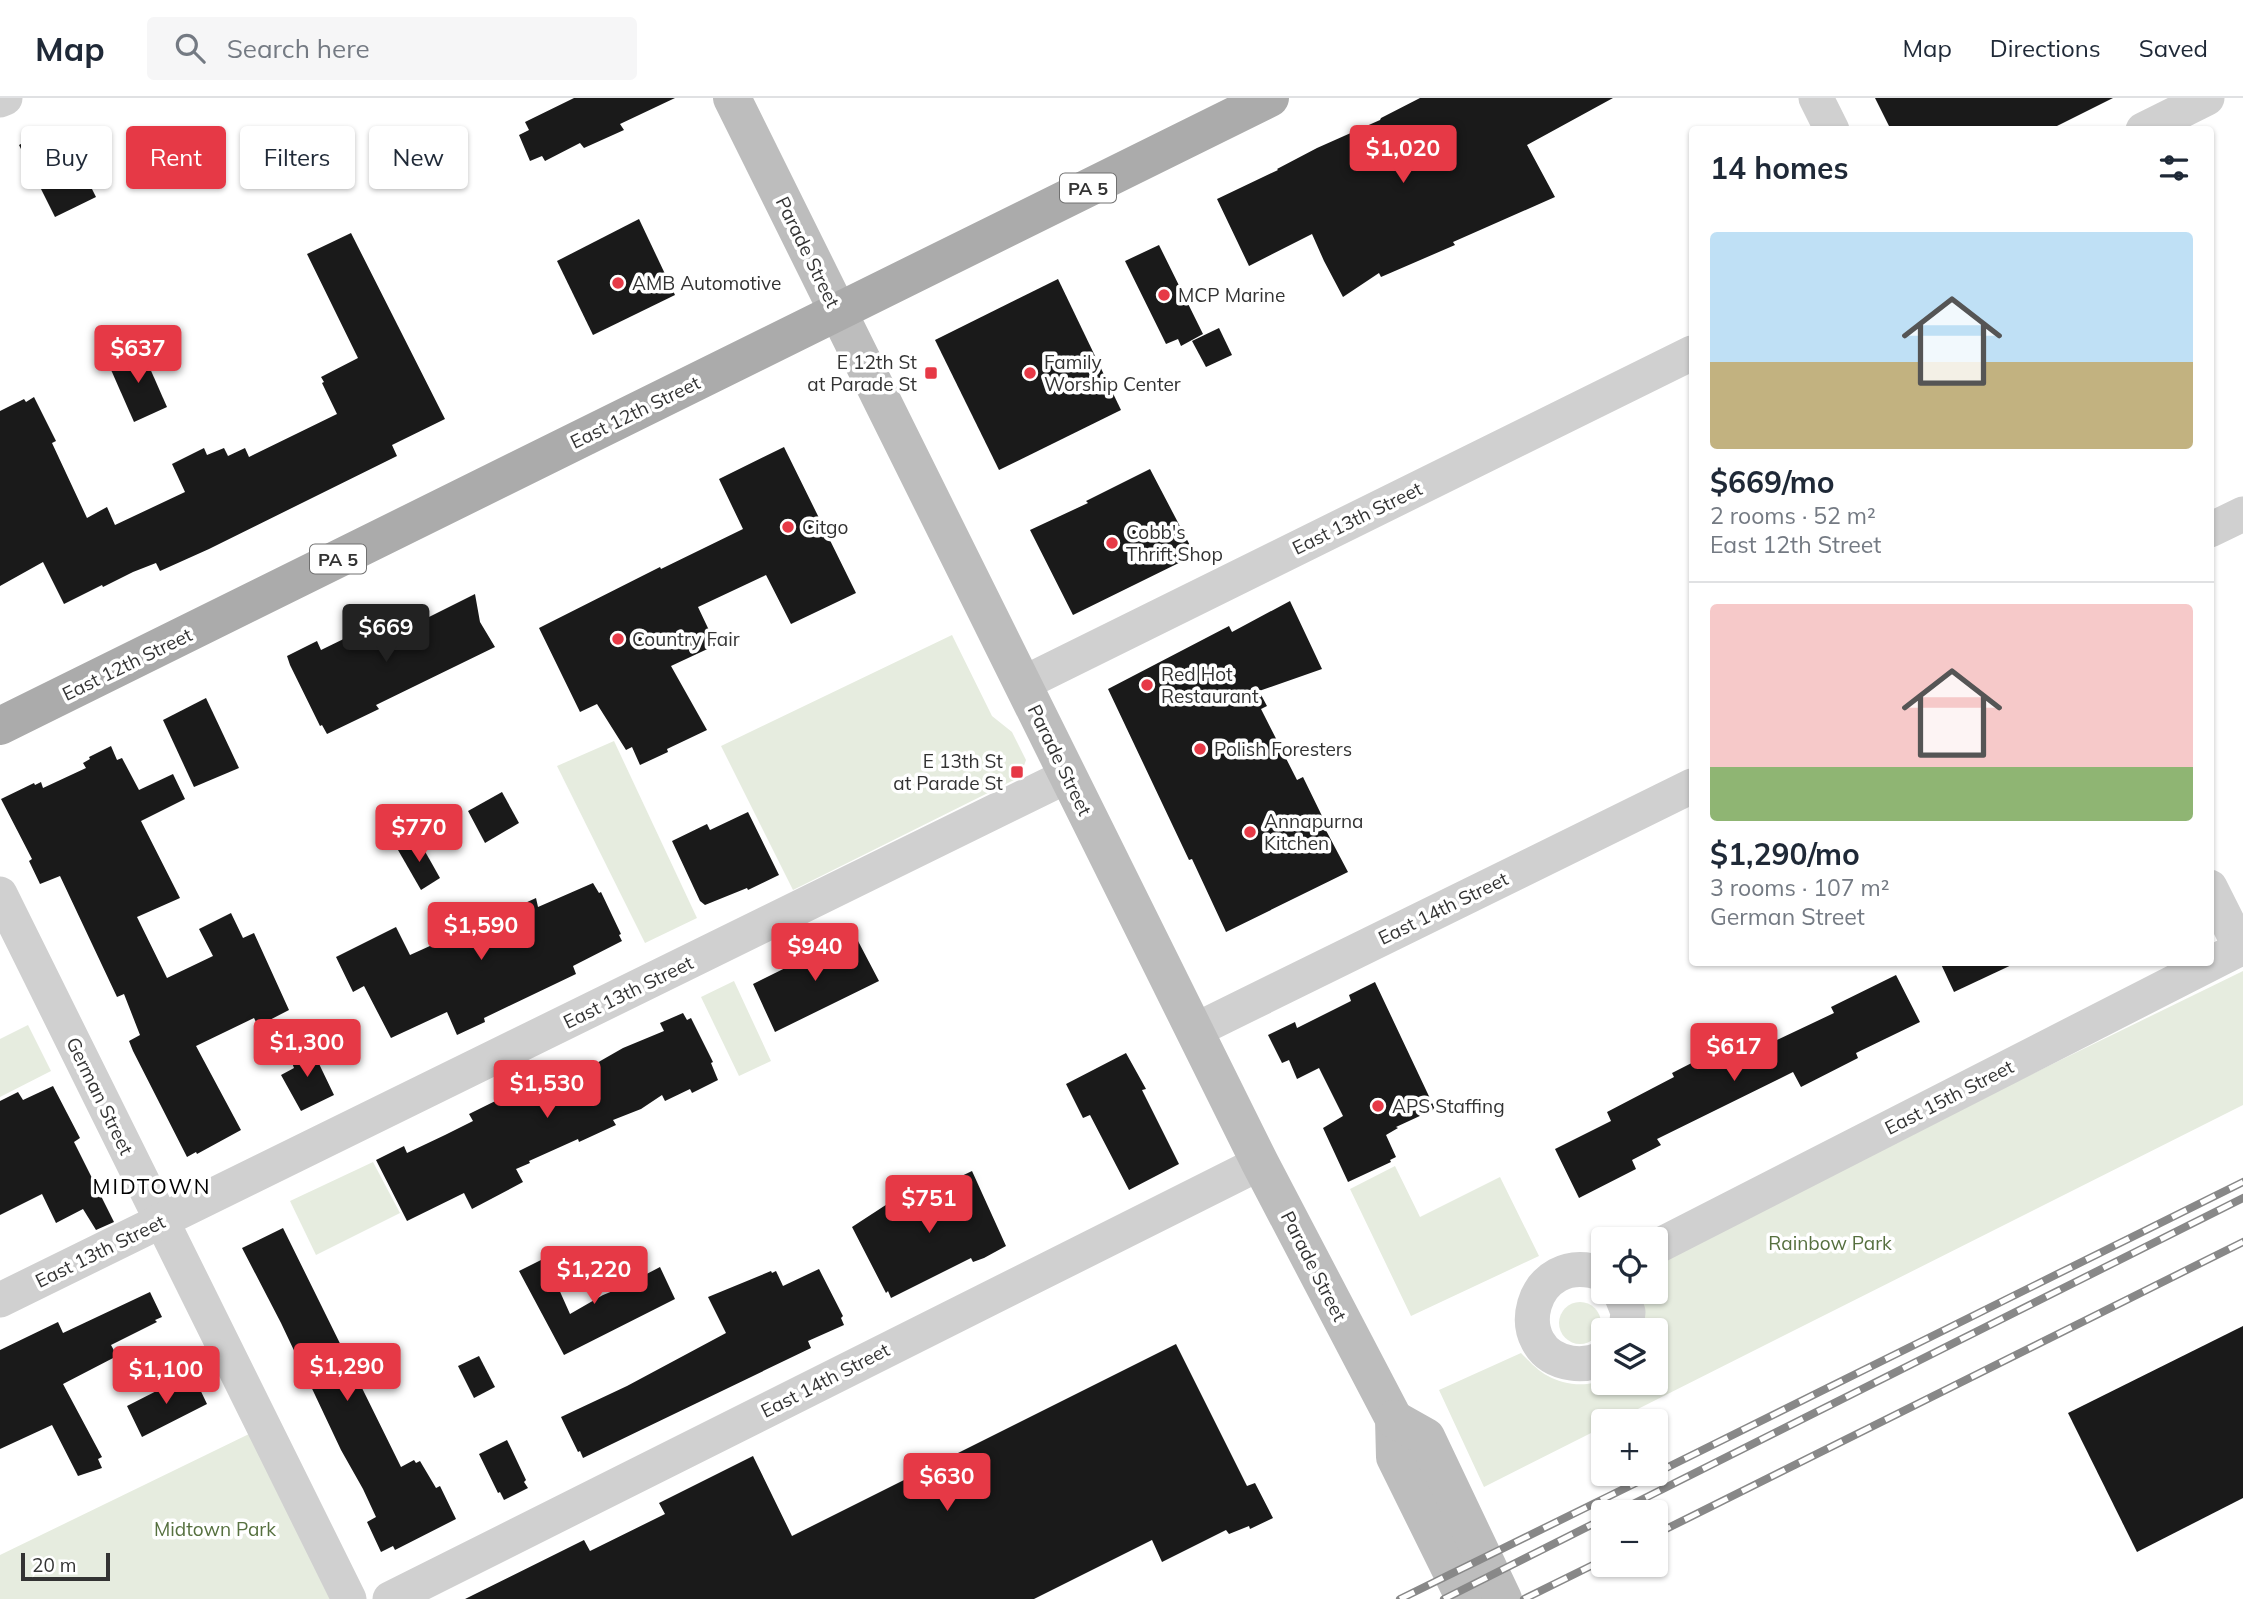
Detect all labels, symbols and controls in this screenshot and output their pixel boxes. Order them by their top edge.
search box [147,17,637,80]
text: Map [35,28,105,69]
icon: search [171,29,209,67]
text: Search here [227,32,370,65]
text: Map [1902,33,1952,63]
text: Directions [1990,33,2101,63]
text: Saved [2139,33,2208,63]
chip: Buy [21,126,112,189]
chip: Rent [126,126,226,189]
chip: Filters [240,126,355,189]
chip: New [369,126,468,189]
pin: $1,020 [1346,126,1460,185]
text: $1,020 [1366,133,1440,162]
text: 14 homes [1710,149,1849,187]
icon: filters [2155,149,2193,187]
road number: PA 5 [1060,174,1116,202]
street label: Parade Street [771,192,845,312]
place label: AMB Automotive [632,271,781,295]
marker: AMB Automotive [610,275,626,291]
icon: home [1889,278,2015,404]
place label: MCP Marine [1178,283,1285,307]
marker: MCP Marine [1156,287,1172,303]
pin: $637 [97,326,179,385]
text: $637 [110,333,166,362]
place label: E 12th St at Parade St [807,350,917,396]
place label: Family Worship Center [1044,350,1181,396]
marker: E 12th St at Parade St [923,365,939,381]
marker: Family Worship Center [1022,365,1038,381]
street label: East 12th Street [566,370,704,454]
text: $669/mo [1710,463,1834,501]
street label: East 13th Street [1288,476,1426,560]
text: 2 rooms · 52 m² [1710,501,1876,530]
place label: Citgo [802,515,848,539]
marker: Citgo [780,519,796,535]
place label: Cobb's Thrift Shop [1126,520,1223,566]
text: East 12th Street [1710,530,1881,559]
marker: Cobb's Thrift Shop [1104,535,1120,551]
road number: PA 5 [310,545,366,574]
pin: $669 [345,604,427,664]
text: $669 [358,612,414,641]
street label: East 12th Street [58,622,196,706]
place label: Country Fair [632,627,740,651]
marker: Country Fair [610,631,626,647]
icon: home [1889,650,2015,776]
place label: Red Hot Restaurant [1161,662,1259,708]
marker: Red Hot Restaurant [1139,677,1155,693]
street label: Parade Street [1023,700,1097,820]
place label: Polish Foresters [1214,737,1352,761]
marker: Polish Foresters [1192,741,1208,757]
place label: E 13th St at Parade St [893,749,1003,795]
marker: E 13th St at Parade St [1009,764,1025,780]
pin: $770 [378,804,460,864]
place label: Annapurna Kitchen [1264,809,1363,855]
text: $770 [391,812,447,841]
marker: Annapurna Kitchen [1242,824,1258,840]
text: $1,290/mo [1710,835,1860,873]
street label: East 14th Street [1374,866,1512,950]
text: 3 rooms · 107 m² [1710,873,1890,902]
pin: $1,590 [424,902,538,962]
text: German Street [1710,902,1865,931]
text: $1,590 [444,910,518,939]
pin: $940 [774,924,856,983]
text: $940 [787,931,843,960]
street label: East 13th Street [559,950,697,1034]
pin: $1,300 [250,1020,364,1079]
pin: $617 [1693,1024,1775,1083]
text: $1,300 [270,1027,344,1056]
text: $617 [1706,1031,1762,1060]
street label: German Street [61,1033,139,1159]
street label: East 15th Street [1881,1054,2018,1140]
pin: $1,530 [490,1060,604,1120]
text: $1,530 [510,1068,584,1097]
place label: APS Staffing [1392,1094,1505,1118]
marker: APS Staffing [1370,1098,1386,1114]
district label: MIDTOWN [93,1173,211,1199]
pin: $751 [888,1176,970,1235]
text: $751 [901,1183,957,1212]
street label: Parade Street [1276,1207,1352,1326]
street label: East 13th Street [31,1209,169,1293]
map controls [1591,1227,1668,1577]
button: locate [1591,1227,1668,1304]
park label: Rainbow Park [1768,1231,1892,1255]
pin: $1,220 [537,1246,651,1306]
text: $1,220 [557,1254,631,1283]
button: layers [1591,1318,1668,1395]
street label: East 14th Street [757,1337,894,1423]
pin: $1,290 [290,1344,404,1403]
pin: $1,100 [109,1346,223,1406]
text: $1,290 [310,1351,384,1380]
text: $1,100 [129,1354,203,1383]
button: + [1591,1409,1668,1486]
pin: $630 [906,1454,988,1513]
text: $630 [919,1461,975,1490]
button: − [1591,1500,1668,1577]
park label: Midtown Park [154,1517,276,1541]
scale bar [21,1550,110,1582]
text: 20 m [32,1553,76,1577]

